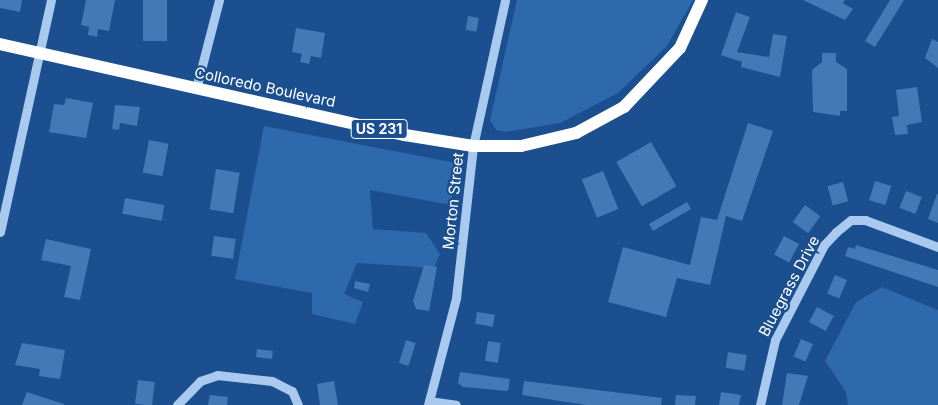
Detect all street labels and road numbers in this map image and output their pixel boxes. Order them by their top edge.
street label: Colloredo Boulevard [193,63,337,111]
road number: US 231 [350,118,408,140]
street label: Morton Street [439,152,467,250]
street label: Bluegrass Drive [755,233,823,339]

